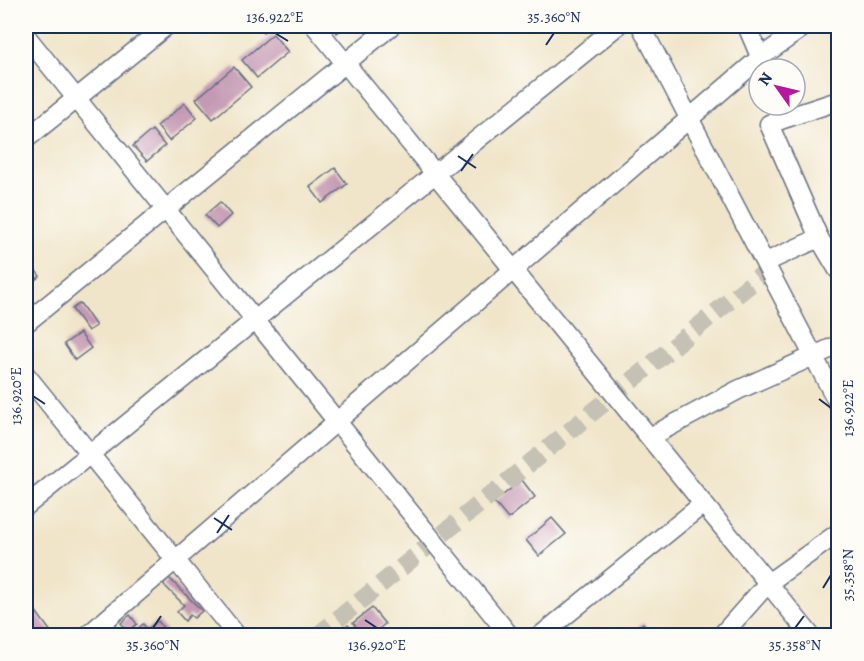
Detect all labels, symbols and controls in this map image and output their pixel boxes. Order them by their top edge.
text: 136.922°E [246,7,304,27]
text: 35.360°N [527,7,581,27]
north arrow [747,57,807,117]
text: N [753,68,778,90]
text: 136.920°E [6,367,26,425]
text: 136.922°E [838,379,858,437]
text: 35.358°N [838,549,858,601]
text: 35.360°N [126,635,180,655]
text: 136.920°E [348,635,406,655]
text: 35.358°N [769,635,821,655]

